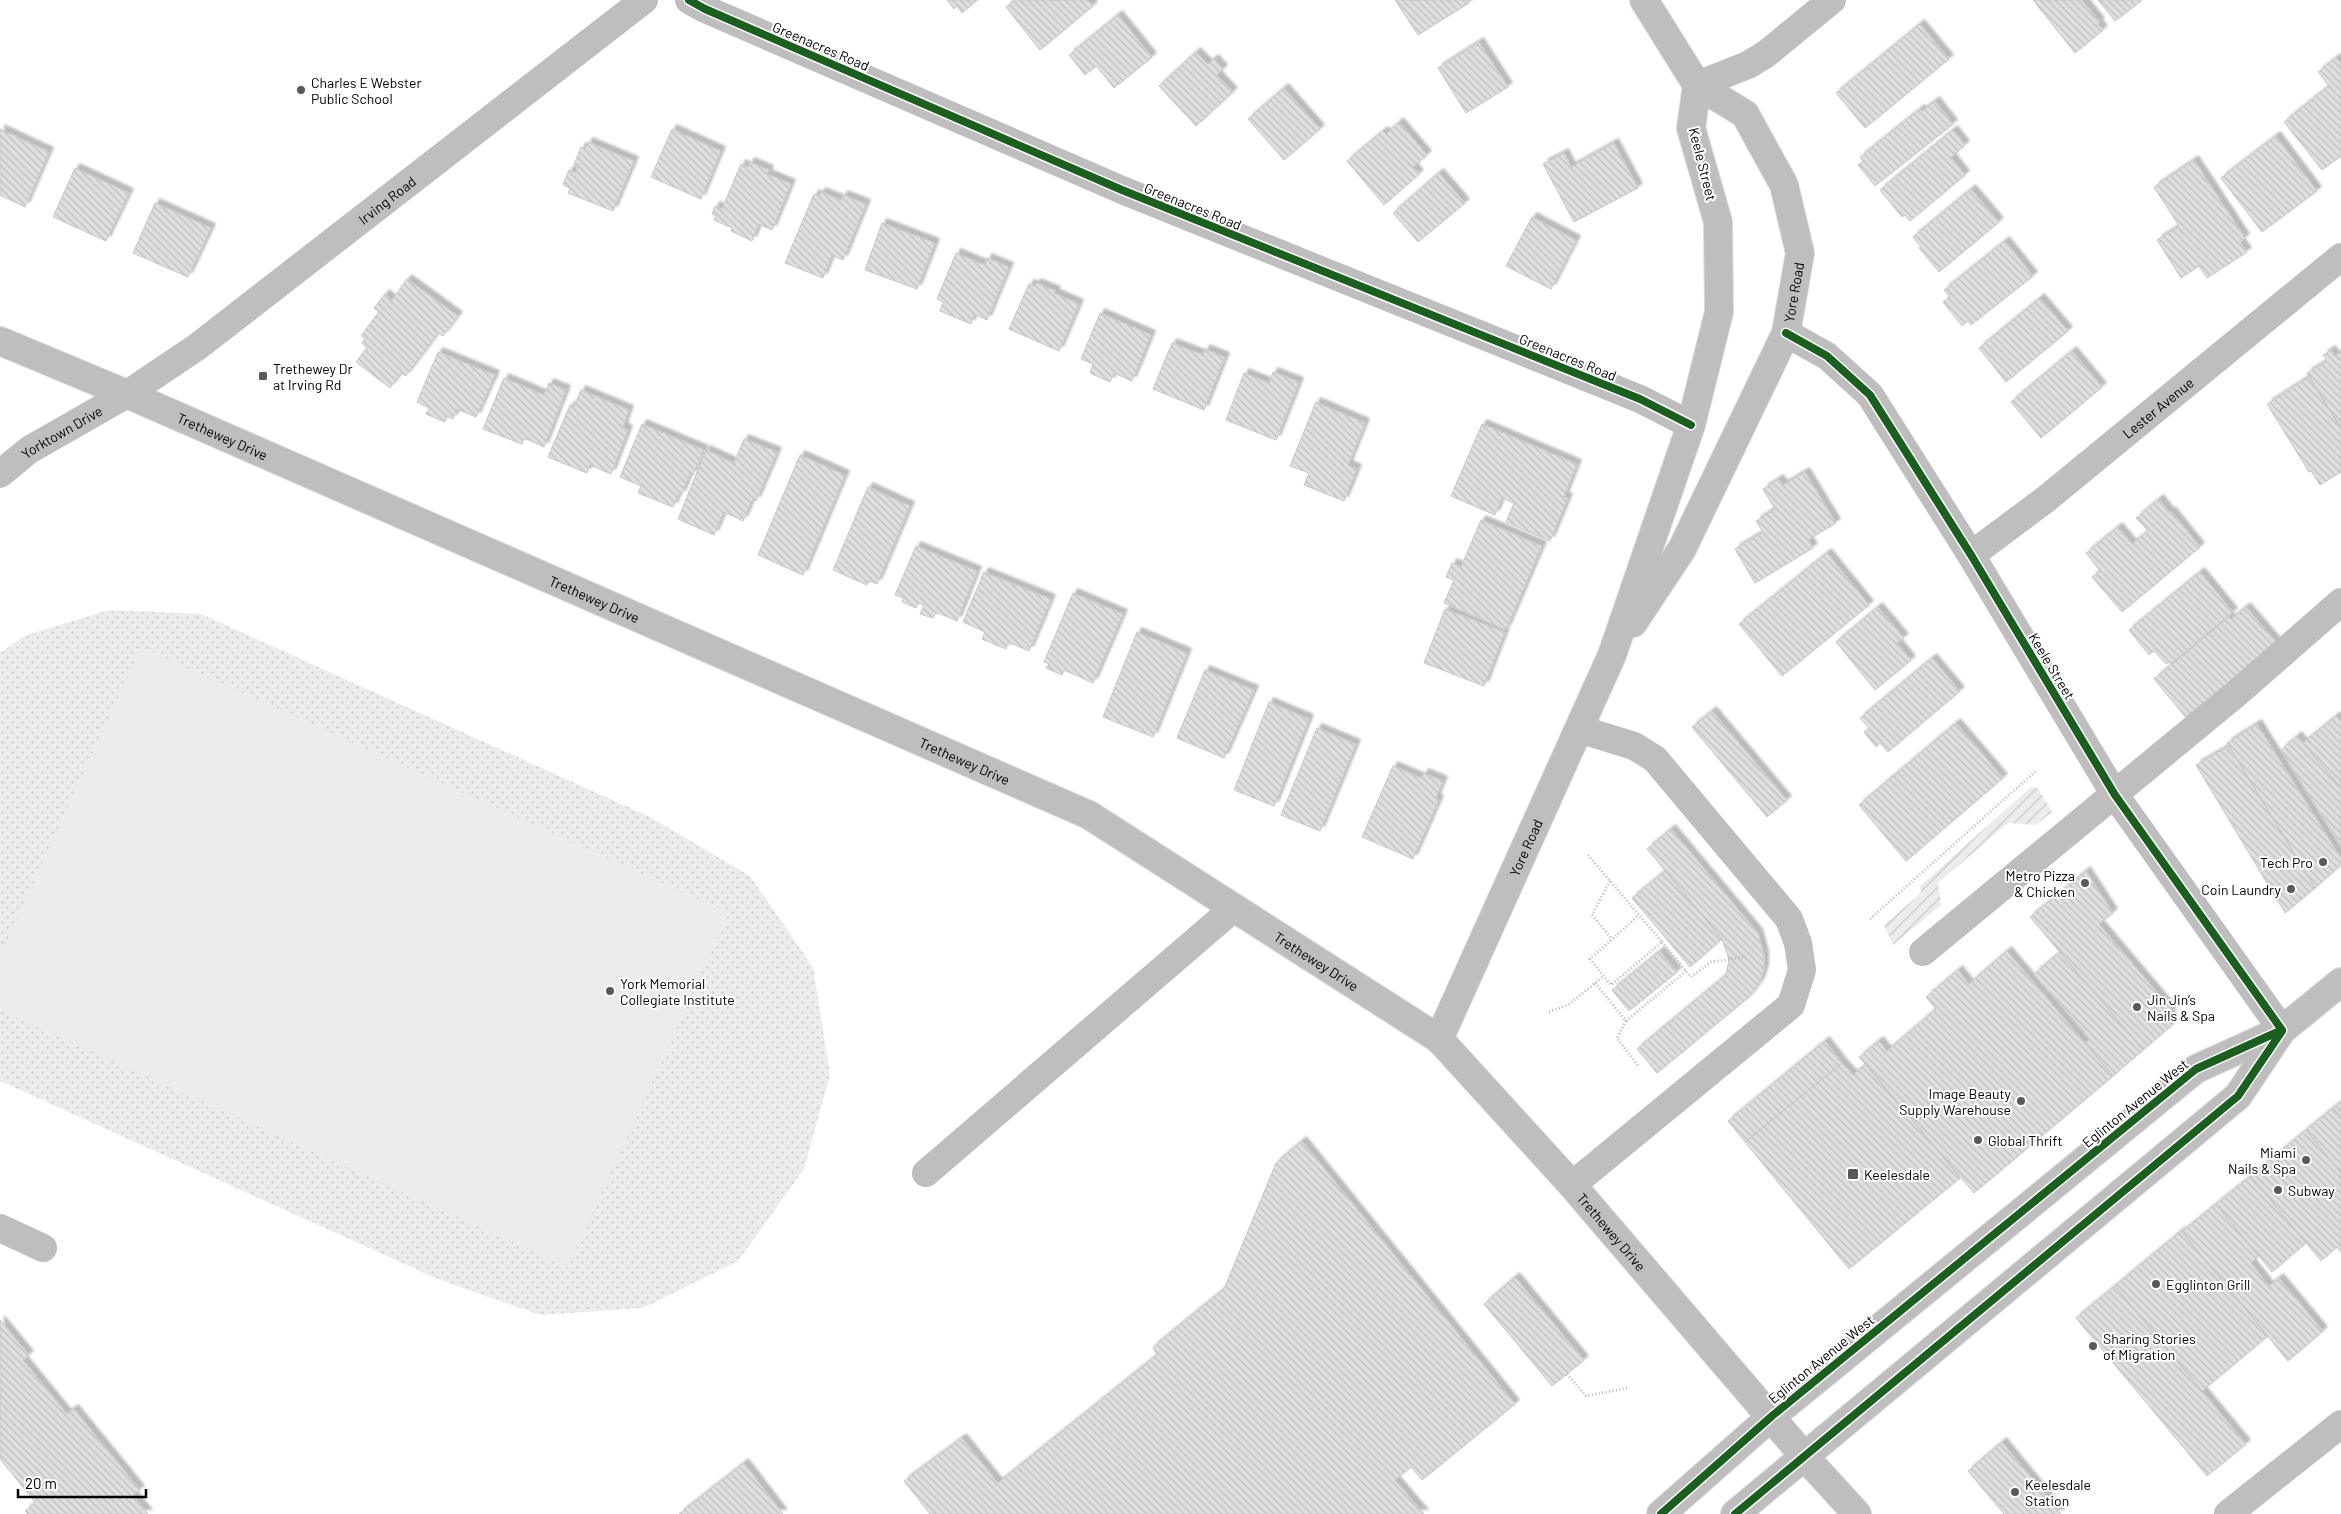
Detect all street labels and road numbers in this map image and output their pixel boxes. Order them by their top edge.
street label: Greenacres Road [770,18,872,74]
street label: Keele Street [1686,126,1720,202]
street label: Irving Road [355,172,419,227]
street label: Greenacres Road [1142,179,1244,233]
street label: Yore Road [1780,261,1807,324]
street label: Greenacres Road [1517,330,1619,384]
street label: Lester Avenue [2119,373,2197,442]
street label: Yorktown Drive [17,402,105,462]
street label: Trethewey Drive [175,409,271,463]
street label: Trethewey Drive [547,571,642,626]
street label: Keele Street [2025,629,2079,703]
street label: Trethewey Drive [917,733,1013,788]
street label: Yore Road [1505,816,1546,879]
street label: Trethewey Drive [1271,927,1362,994]
street label: Eglinton Avenue West [2079,1055,2191,1151]
street label: Trethewey Drive [1574,1189,1650,1274]
street label: Eglinton Avenue West [1765,1311,1877,1407]

